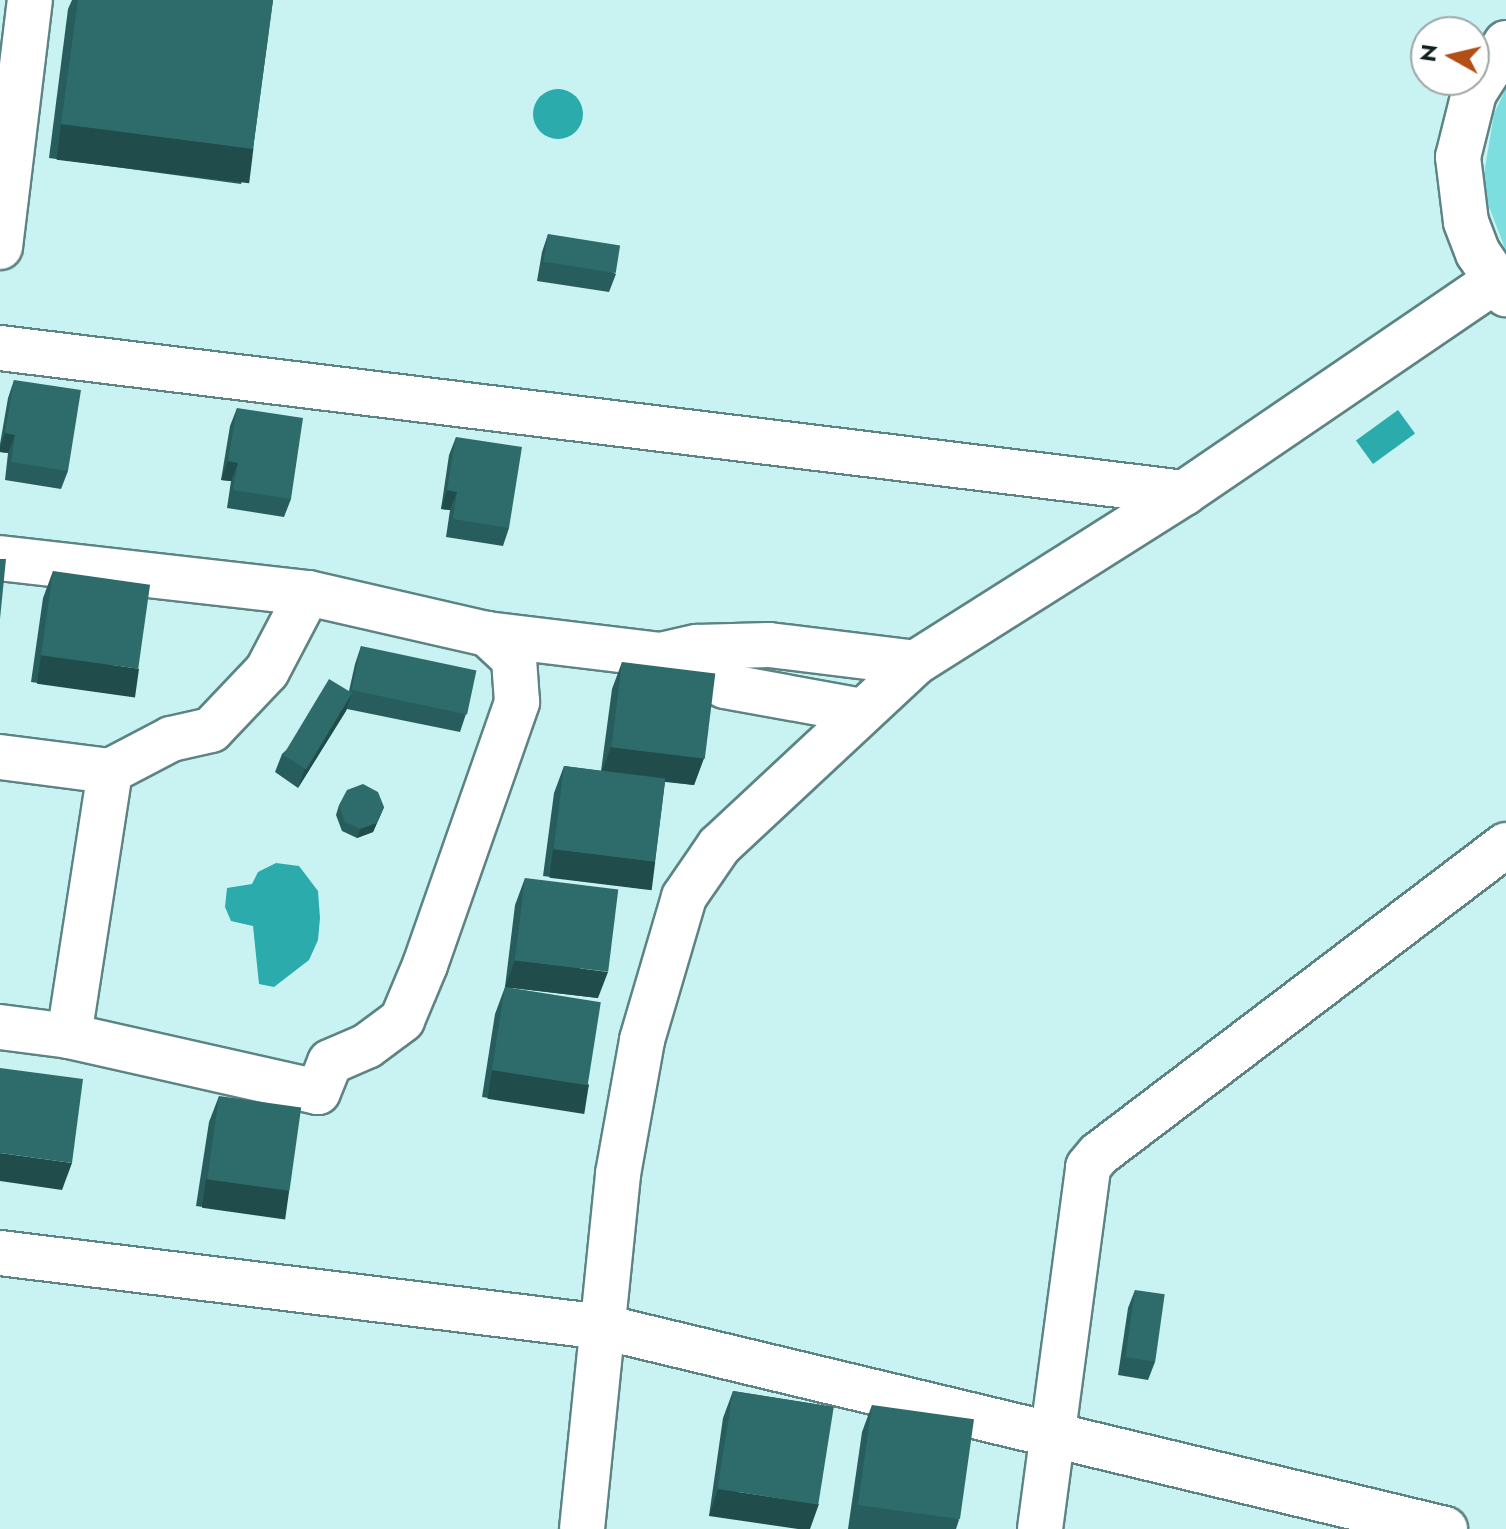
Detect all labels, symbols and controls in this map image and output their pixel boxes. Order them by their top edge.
north arrow [1410,16,1490,96]
text: N [1411,42,1445,64]

